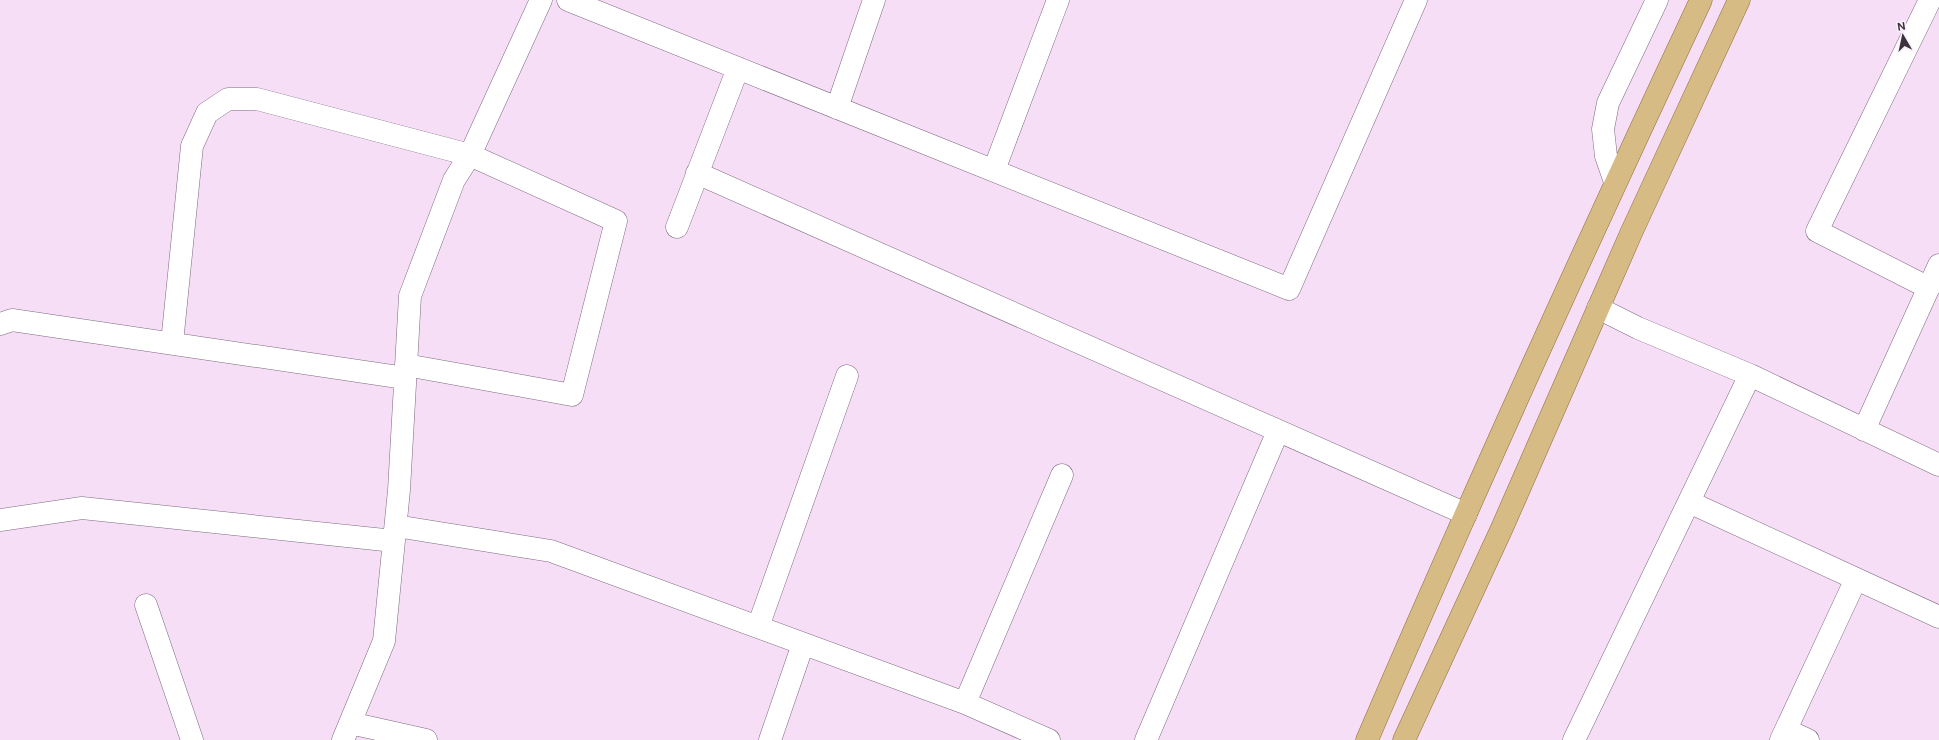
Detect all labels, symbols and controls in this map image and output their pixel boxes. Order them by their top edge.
north arrow [1883,16,1923,56]
text: N [1896,19,1906,34]

